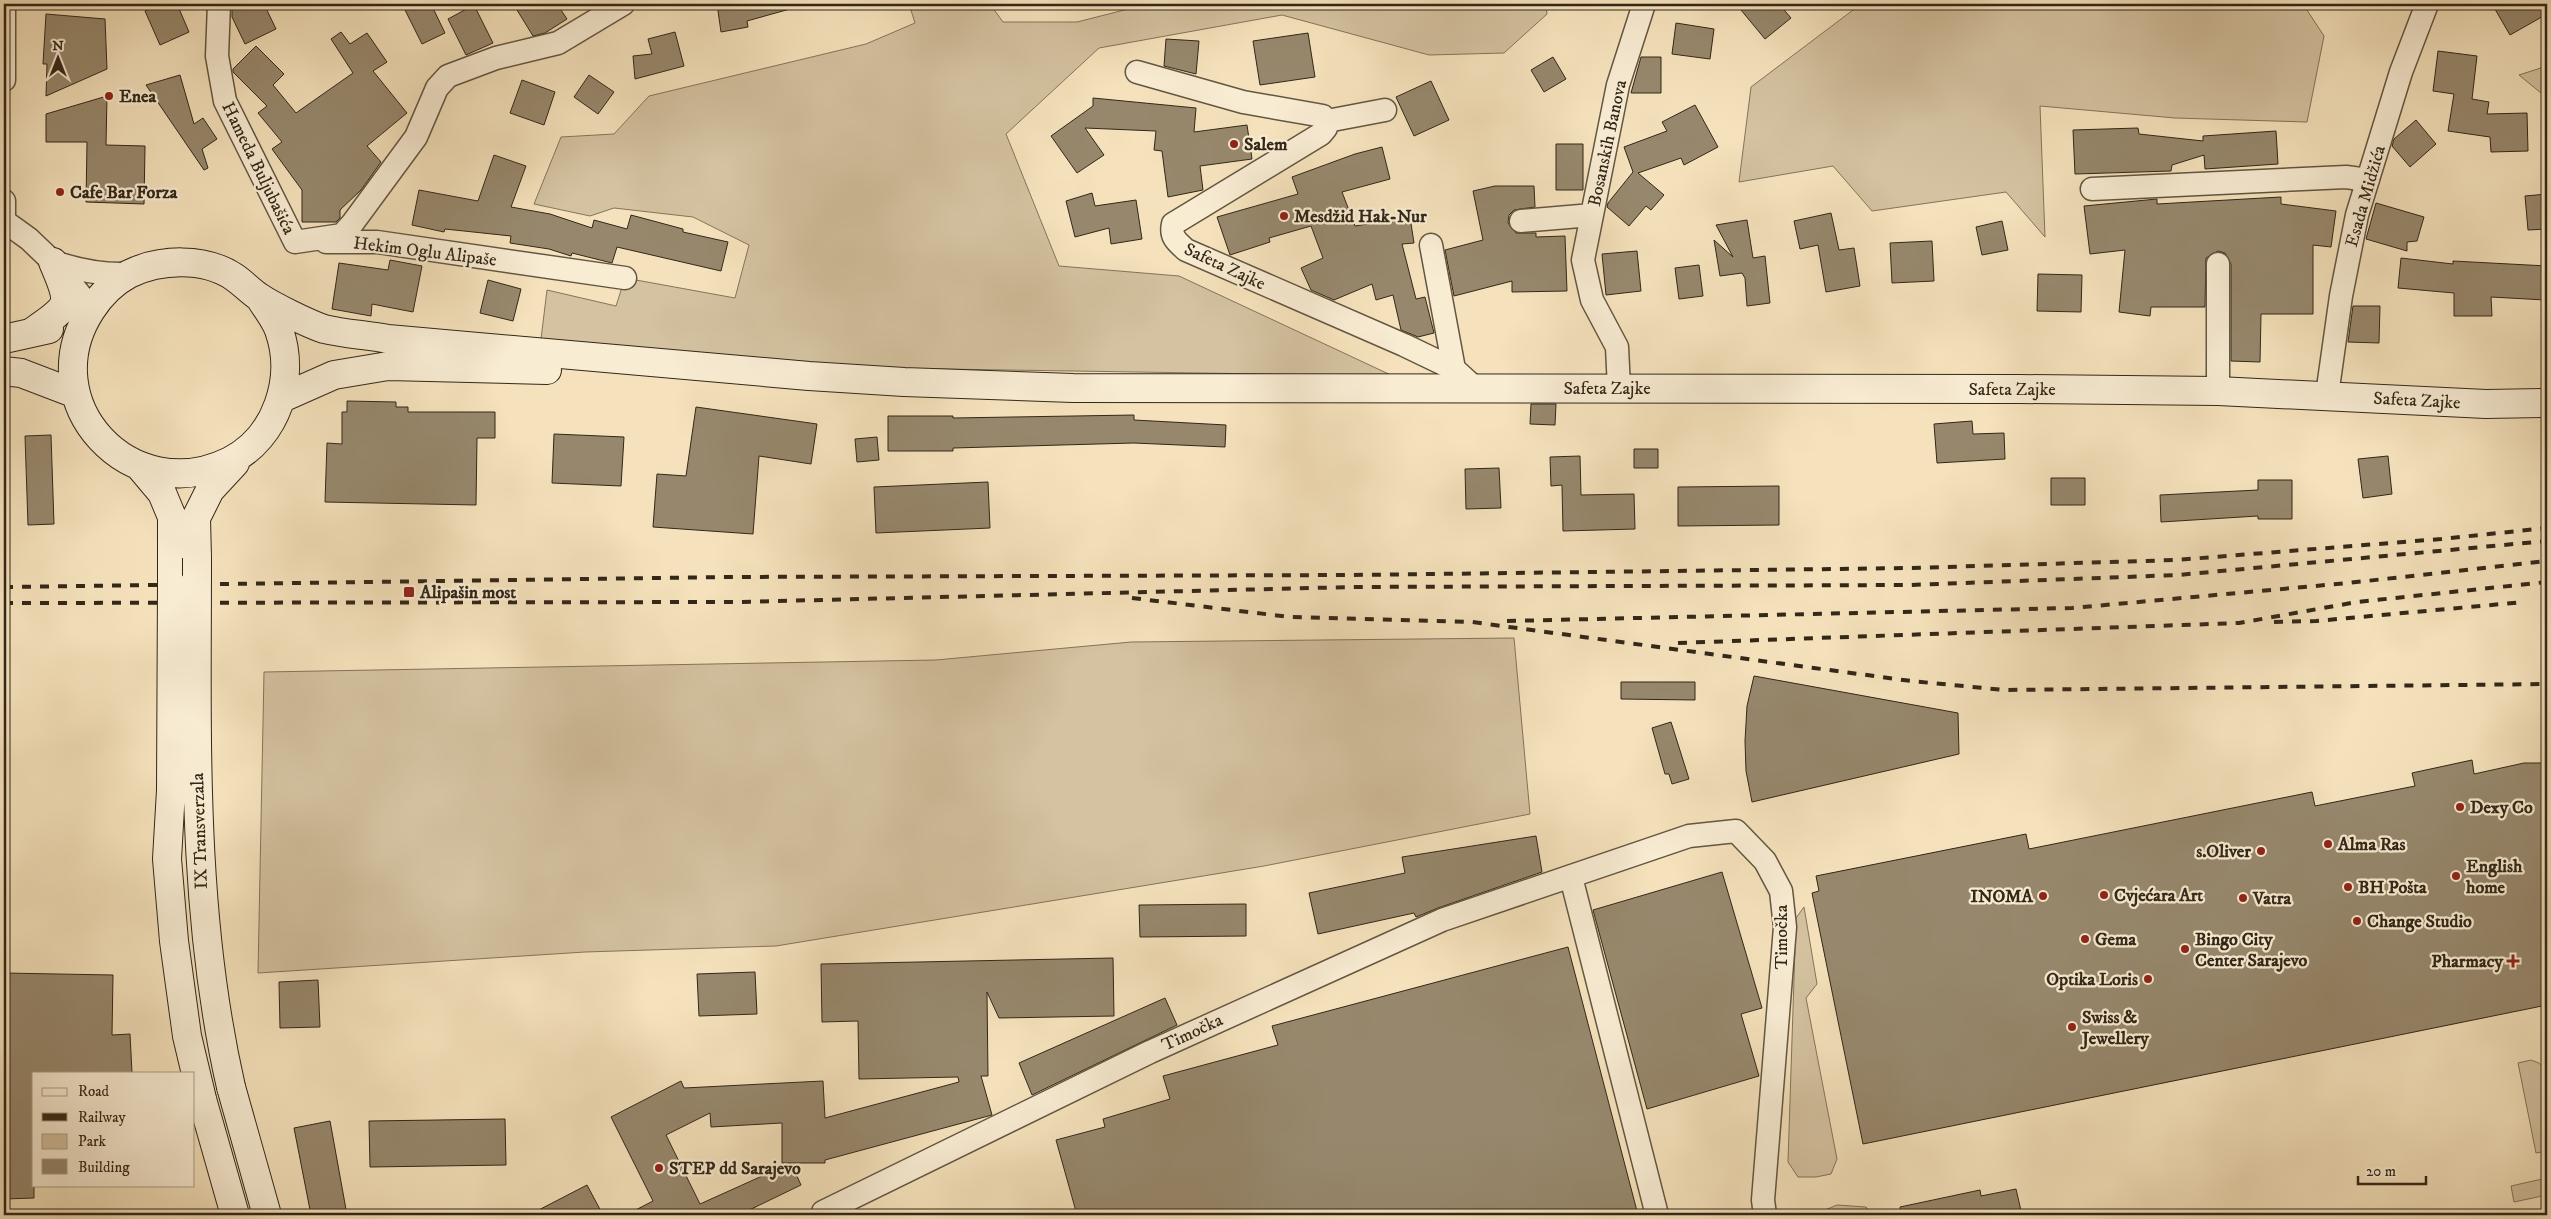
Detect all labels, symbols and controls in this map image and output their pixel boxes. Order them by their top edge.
north arrow [32,32,82,82]
text: N [52,37,64,55]
street label: Bosanskih Banova [1584,78,1632,208]
place label: Enea [119,86,157,108]
marker: Enea [103,90,115,102]
street label: Hameda Buljubašića [216,99,300,239]
place label: Salem [1244,134,1288,156]
marker: Salem [1228,138,1240,150]
street label: Esada Midžića [2341,143,2391,250]
place label: Cafe Bar Forza [70,182,178,204]
marker: Cafe Bar Forza [54,186,66,198]
place label: Mesdžid Hak-Nur [1294,206,1427,228]
marker: Mesdžid Hak-Nur [1278,210,1290,222]
street label: Hekim Oglu Alipaše [352,232,498,272]
street label: Safeta Zajke [1180,239,1269,295]
street label: Safeta Zajke [1563,378,1651,400]
street label: Safeta Zajke [1968,379,2056,401]
street label: Safeta Zajke [2373,388,2461,414]
place label: Alipašin most [419,582,516,604]
marker: Alipašin most [402,585,416,599]
street label: IX Transverzala [187,772,213,890]
place label: Dexy Co [2470,797,2533,819]
marker: Dexy Co [2454,801,2466,813]
place label: Alma Ras [2337,834,2406,856]
marker: Alma Ras [2322,838,2334,850]
place label: s.Oliver [2196,841,2251,863]
marker: s.Oliver [2255,845,2267,857]
place label: English home [2465,856,2523,899]
marker: English home [2450,870,2462,882]
place label: BH Pošta [2358,877,2427,899]
marker: BH Pošta [2342,881,2354,893]
place label: Cvjećara Art [2114,885,2203,907]
place label: INOMA [1971,886,2034,908]
place label: Vatra [2252,888,2291,910]
marker: Cvjećara Art [2098,889,2110,901]
marker: INOMA [2037,890,2049,902]
marker: Vatra [2237,892,2249,904]
street label: Timočka [1771,904,1793,969]
place label: Change Studio [2367,911,2472,933]
marker: Change Studio [2351,915,2363,927]
place label: Gema [2095,929,2137,951]
place label: Bingo City Center Sarajevo [2195,929,2308,972]
marker: Gema [2079,933,2091,945]
marker: Bingo City Center Sarajevo [2179,943,2191,955]
place label: Pharmacy [2431,951,2503,973]
marker: Pharmacy [2507,955,2519,967]
place label: Optika Loris [2046,969,2138,991]
marker: Optika Loris [2142,973,2154,985]
place label: Swiss & Jewellery [2080,1007,2149,1050]
street label: Timočka [1158,1009,1227,1057]
marker: Swiss & Jewellery [2066,1021,2078,1033]
legend [32,1072,195,1186]
text: Road [78,1082,110,1101]
text: Railway [78,1108,126,1127]
text: Park [78,1132,107,1151]
scale bar [2358,1154,2426,1186]
text: Building [78,1158,130,1177]
place label: STEP dd Sarajevo [669,1158,801,1180]
marker: STEP dd Sarajevo [653,1162,665,1174]
text: 20 m [2366,1162,2396,1181]

